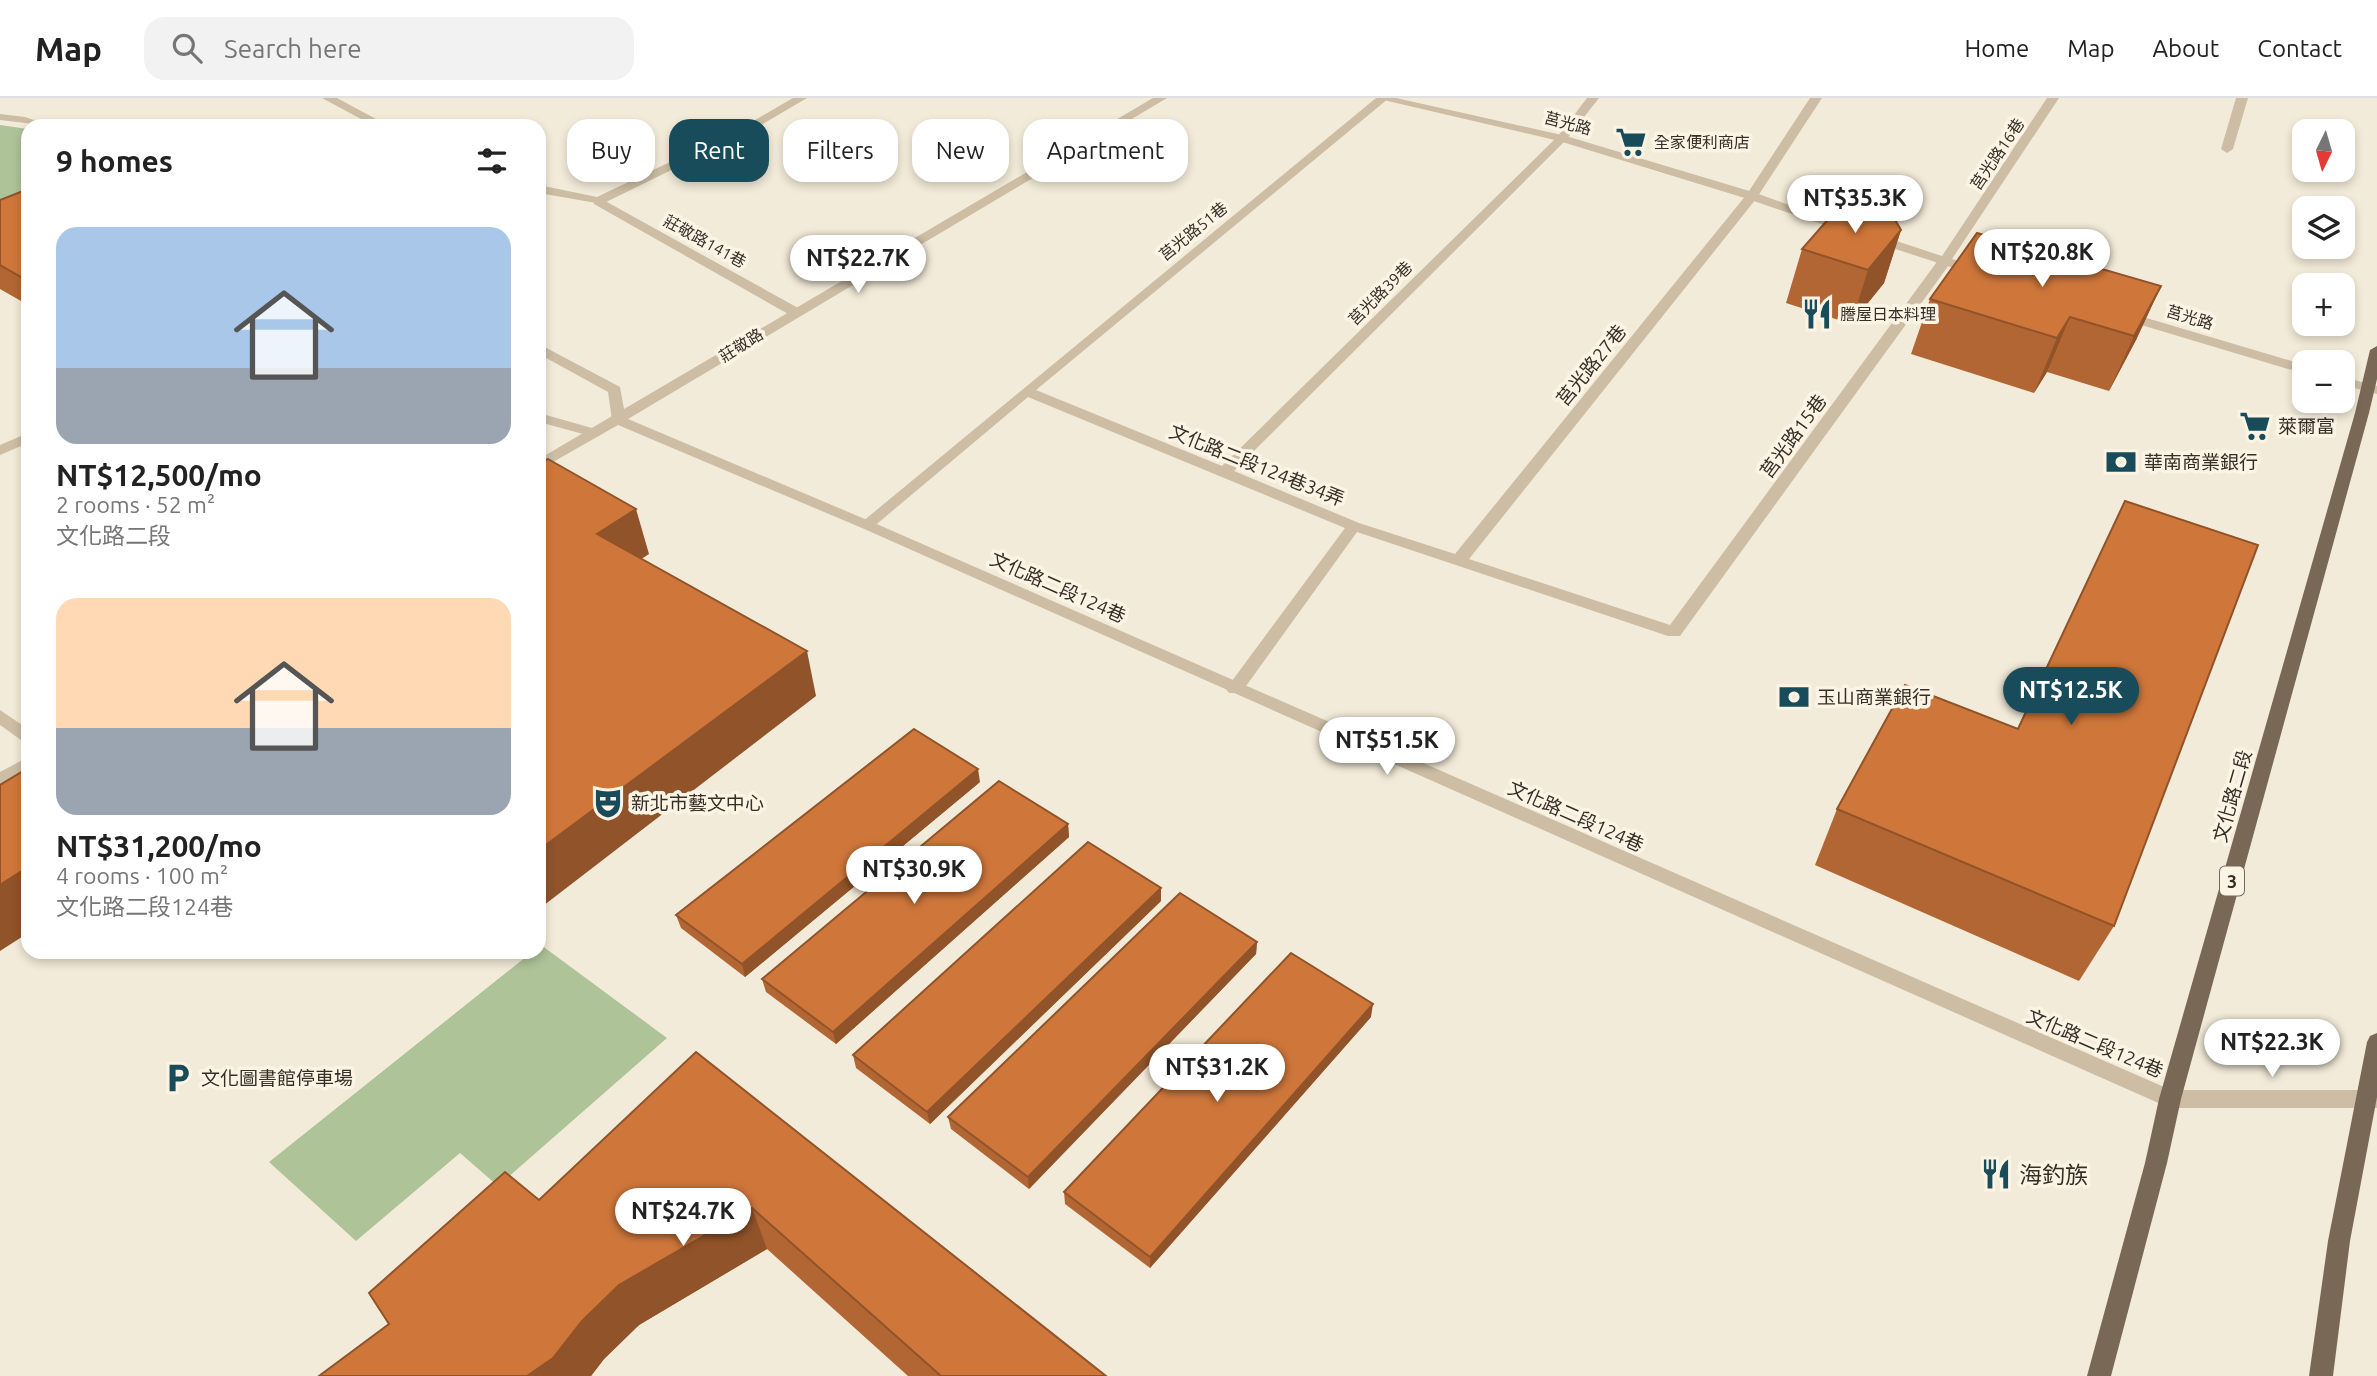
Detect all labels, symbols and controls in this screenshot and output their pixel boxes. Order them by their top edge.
search box [144,17,634,80]
icon: search [168,29,206,67]
text: Map [35,30,102,67]
text: Search here [224,34,362,63]
text: Home [1964,35,2029,62]
text: Map [2067,35,2114,62]
text: About [2152,35,2219,62]
text: Contact [2257,35,2342,62]
street label: 莒光路 [1542,108,1594,138]
street label: 莒光路16巷 [1967,115,2027,193]
chip: Buy [567,119,655,182]
chip: Rent [669,119,769,182]
chip: Filters [783,119,898,182]
chip: New [912,119,1009,182]
chip: Apartment [1023,119,1188,182]
north arrow [2292,119,2356,182]
map controls [2292,119,2355,413]
supermarket icon: 全家便利商店 [1614,125,1648,159]
place label: 全家便利商店 [1654,133,1750,151]
icon: filters [473,142,511,180]
text: 9 homes [56,144,173,178]
pin: NT$35.3K [1783,176,1927,235]
text: NT$35.3K [1803,185,1907,210]
button: layers [2292,196,2355,259]
street label: 莒光路51巷 [1155,198,1231,264]
street label: 莊敬路141巷 [661,211,749,271]
pin: NT$20.8K [1970,230,2114,289]
pin: NT$22.7K [786,236,930,295]
text: NT$20.8K [1990,239,2094,264]
text: NT$22.7K [806,245,910,270]
street label: 莒光路39巷 [1345,258,1415,328]
icon: home [221,272,347,398]
button: + [2292,273,2355,336]
restaurant icon: 謄屋日本料理 [1800,297,1834,331]
street label: 莒光路 [2164,301,2216,333]
place label: 謄屋日本料理 [1840,305,1936,323]
street label: 莒光路27巷 [1552,320,1630,410]
street label: 莊敬路 [716,325,766,365]
button: − [2292,350,2355,413]
street label: 莒光路15巷 [1755,390,1831,482]
supermarket icon: 萊爾富 [2238,409,2272,443]
place label: 萊爾富 [2278,415,2335,437]
street label: 文化路二段124巷34弄 [1166,420,1348,510]
bank icon: 華南商業銀行 [2104,445,2138,479]
place label: 華南商業銀行 [2144,451,2258,473]
text: NT$12,500/mo [56,458,262,492]
text: 2 rooms · 52 m² [56,492,215,517]
text: 文化路二段 [56,523,171,548]
street label: 文化路二段124巷 [987,547,1129,627]
icon: home [221,643,347,769]
pin: NT$12.5K [1999,668,2143,727]
text: NT$12.5K [2019,677,2123,702]
bank icon: 玉山商業銀行 [1777,680,1811,714]
place label: 玉山商業銀行 [1817,686,1931,708]
pin: NT$51.5K [1315,718,1459,777]
text: NT$51.5K [1335,727,1439,752]
street label: 文化路二段 [2208,747,2256,845]
street label: 文化路二段124巷 [1505,776,1647,856]
theatre icon: 新北市藝文中心 [591,786,625,820]
place label: 新北市藝文中心 [631,792,764,814]
text: NT$31,200/mo [56,829,262,863]
pin: NT$30.9K [842,846,986,906]
text: NT$30.9K [862,856,966,881]
text: 4 rooms · 100 m² [56,863,228,888]
road number: 3 [2220,866,2244,896]
text: 文化路二段124巷 [56,894,233,919]
street label: 文化路二段124巷 [2023,1004,2167,1082]
pin: NT$22.3K [2200,1020,2344,1079]
text: NT$22.3K [2220,1029,2324,1054]
pin: NT$31.2K [1145,1044,1289,1104]
text: NT$31.2K [1165,1054,1269,1079]
parking icon: 文化圖書館停車場 [161,1061,195,1095]
place label: 文化圖書館停車場 [201,1067,353,1089]
restaurant icon: 海釣族 [1979,1157,2013,1191]
place label: 海釣族 [2019,1162,2088,1187]
pin: NT$24.7K [611,1188,755,1248]
text: NT$24.7K [631,1198,735,1223]

